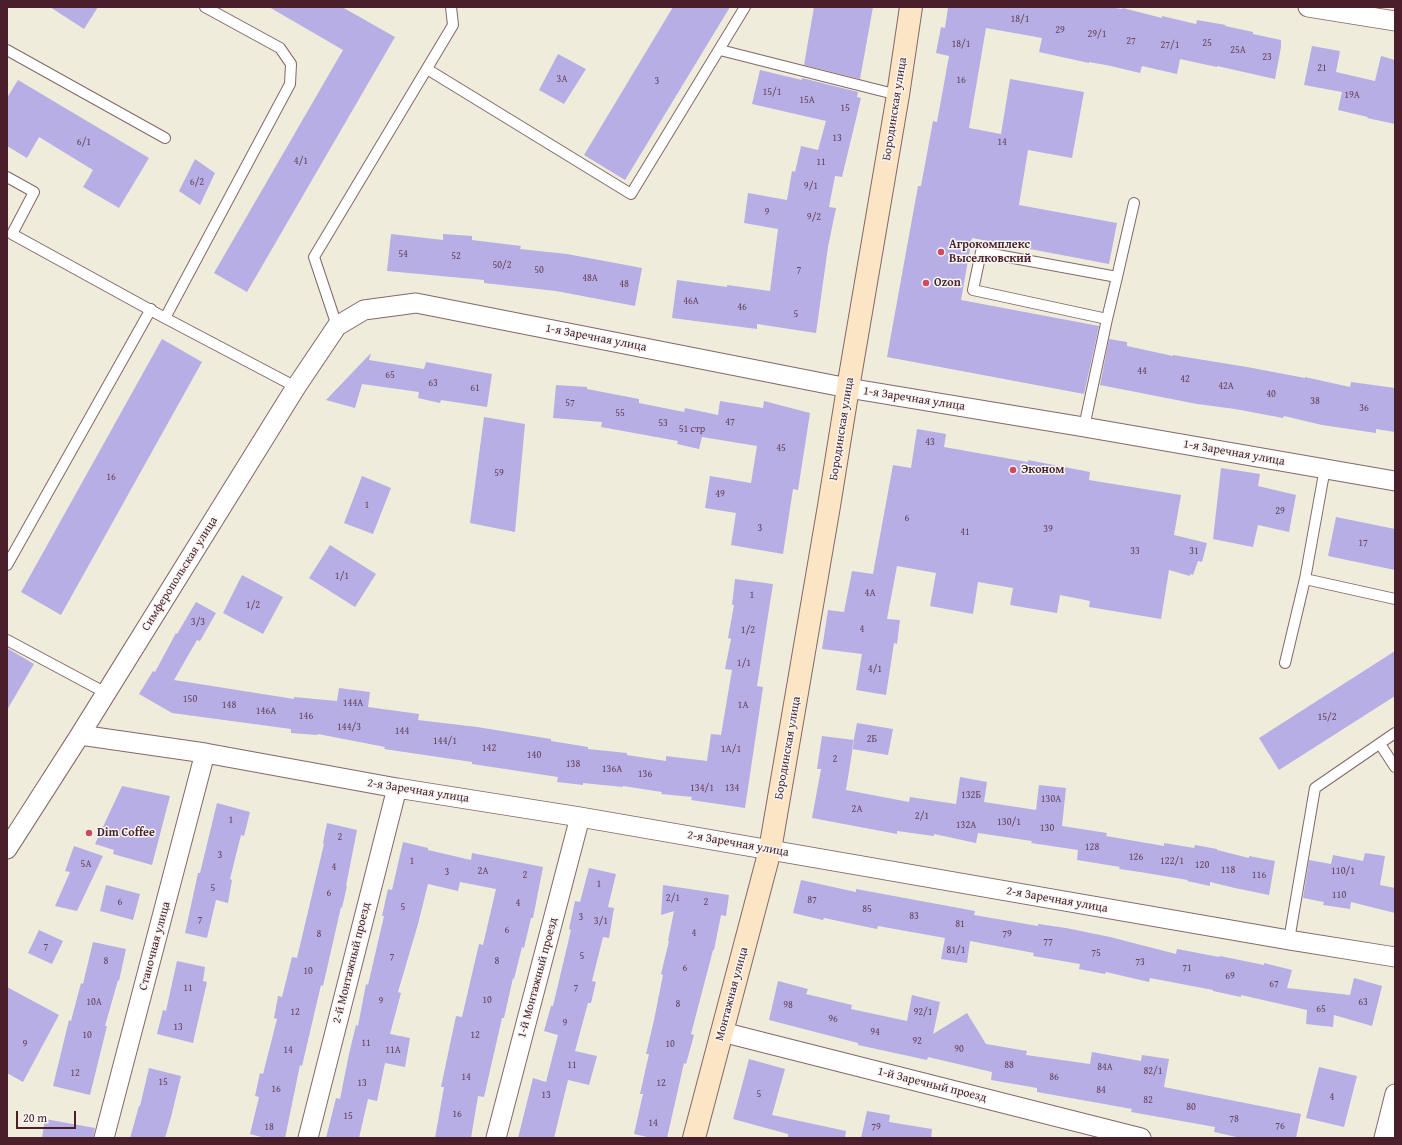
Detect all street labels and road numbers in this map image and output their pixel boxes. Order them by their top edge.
street label: Бородинская улица [880,56,910,162]
street label: 1-я Заречная улица [544,321,648,355]
street label: Бородинская улица [827,376,857,482]
street label: 1-я Заречная улица [862,384,966,414]
street label: 1-я Заречная улица [1182,437,1286,469]
street label: Симферопольская улица [139,514,221,634]
street label: Бородинская улица [772,695,804,801]
street label: 2-я Заречная улица [366,776,470,806]
street label: 2-я Заречная улица [686,828,790,860]
street label: 2-я Заречная улица [1005,884,1109,916]
street label: Станочная улица [136,900,174,992]
street label: 2-й Монтажный проезд [330,901,374,1025]
street label: 1-й Монтажный проезд [515,916,561,1040]
street label: Монтажная улица [713,945,751,1043]
street label: 1-й Заречный проезд [876,1064,988,1106]

